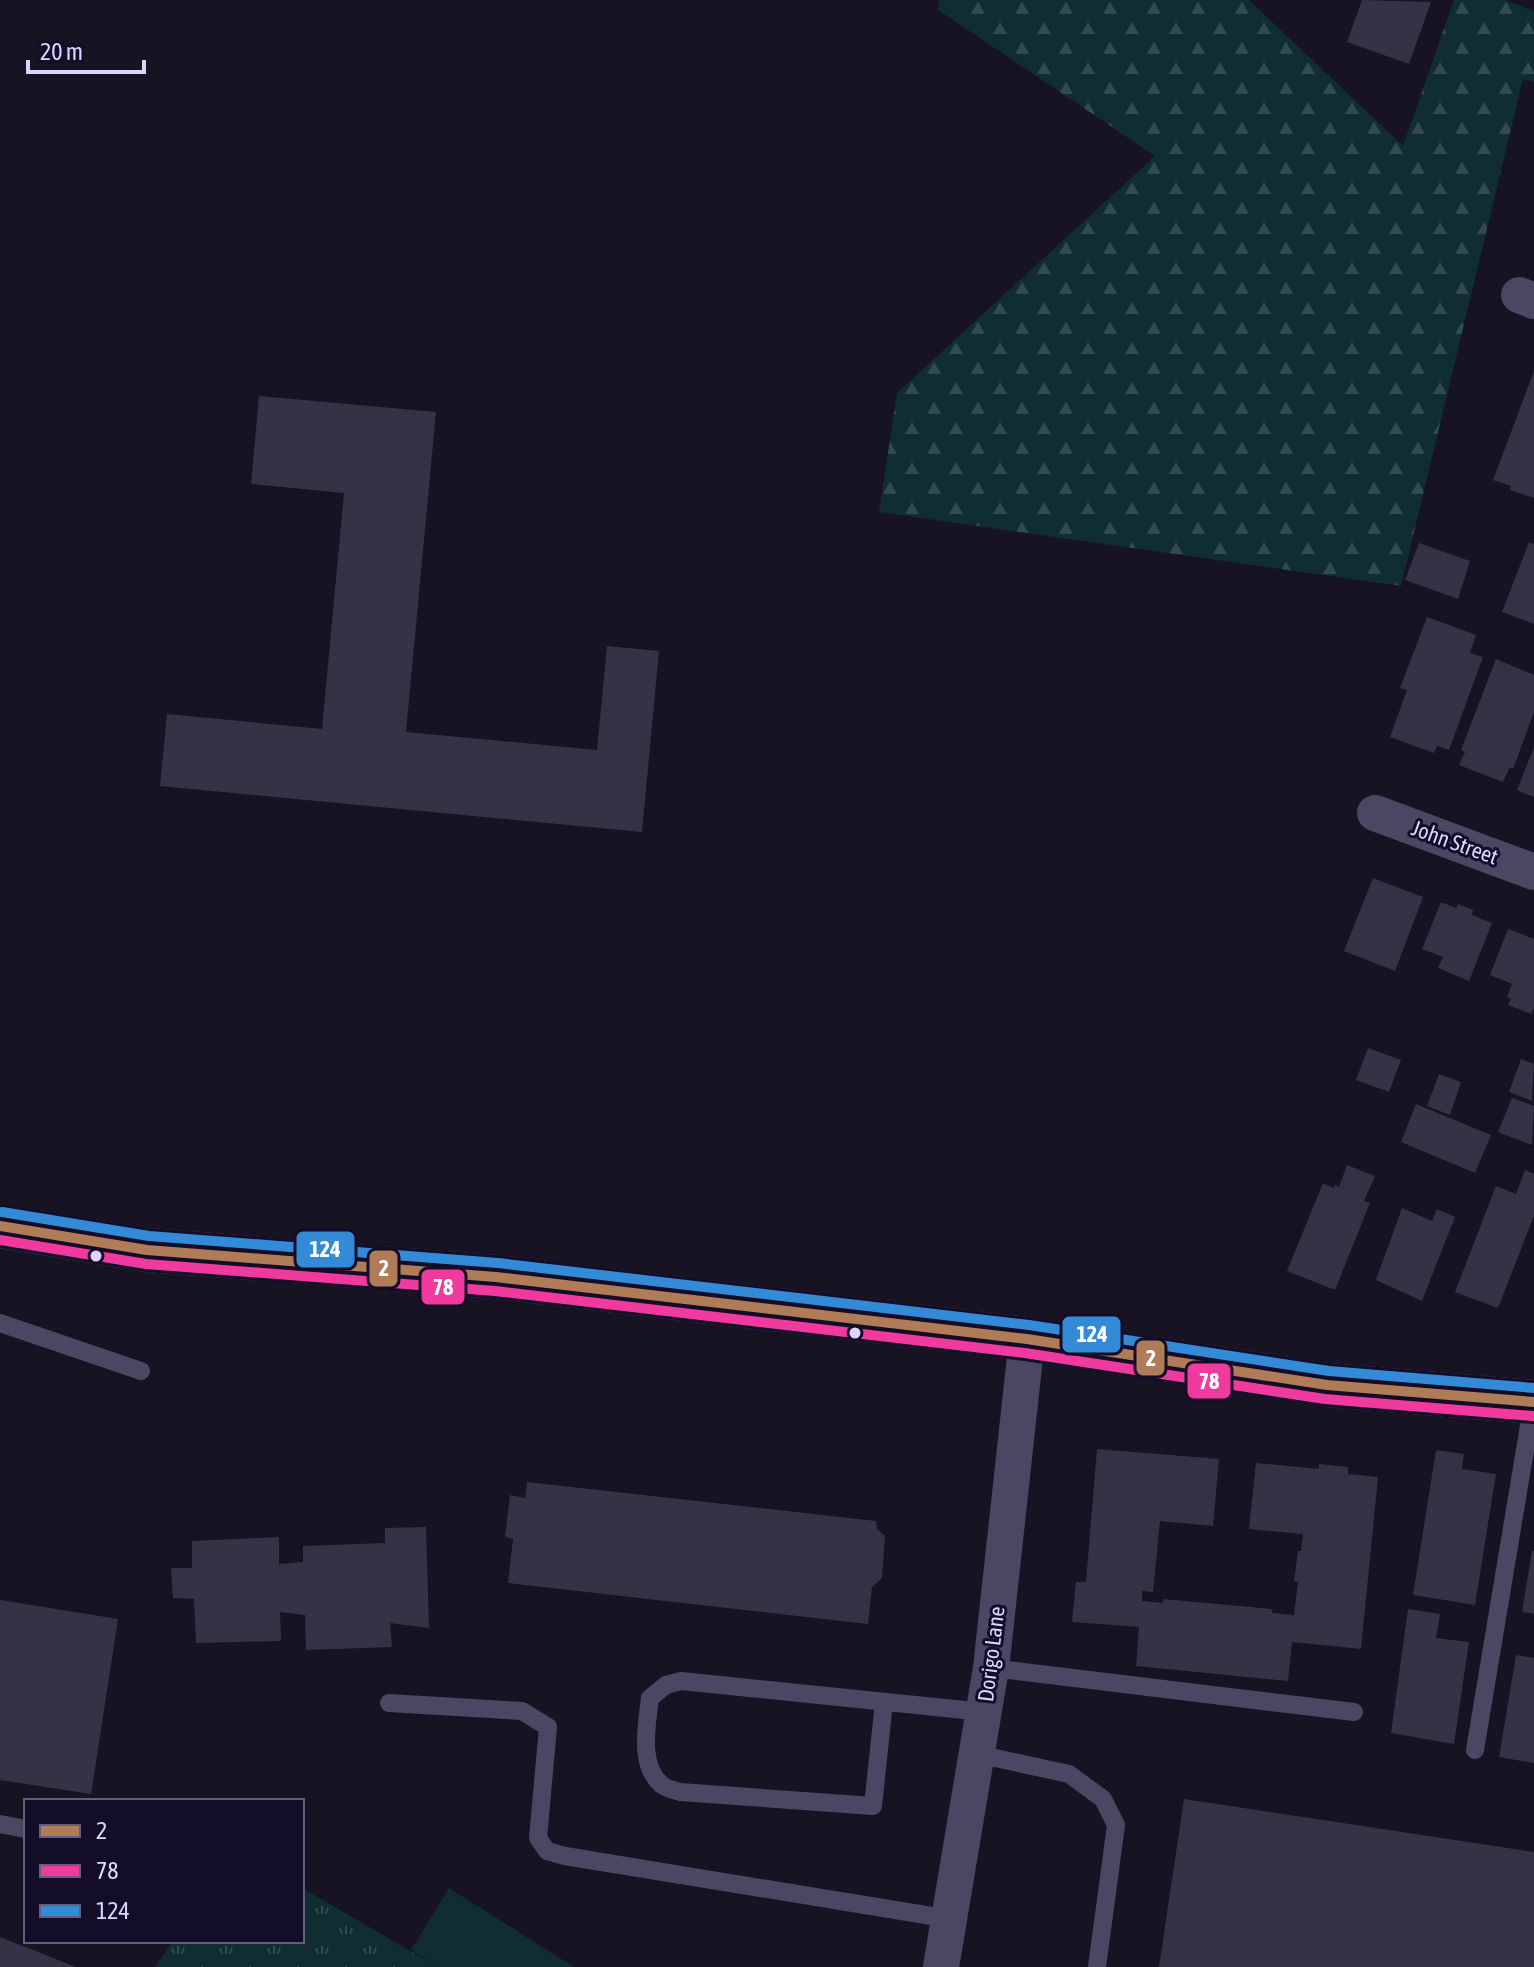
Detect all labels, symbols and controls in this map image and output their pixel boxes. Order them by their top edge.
scale bar [28,24,144,74]
text: 20 m [40,38,83,65]
street label: John Street [1408,814,1502,870]
line badge: 124 [295,1230,356,1269]
text: 124 [309,1236,341,1262]
unlabelled marker [88,1248,104,1264]
line badge: 2 [368,1249,399,1288]
text: 2 [379,1255,389,1281]
line badge: 78 [420,1268,466,1306]
text: 78 [433,1274,453,1300]
line badge: 124 [1061,1315,1122,1354]
text: 124 [1076,1321,1108,1347]
unlabelled marker [847,1325,863,1341]
line badge: 2 [1135,1339,1166,1377]
text: 2 [1146,1345,1156,1371]
line badge: 78 [1186,1362,1232,1400]
text: 78 [1199,1368,1219,1394]
street label: Dorigo Lane [972,1605,1010,1703]
legend [24,1799,304,1943]
text: 2 [96,1817,107,1844]
text: 78 [96,1857,119,1884]
text: 124 [96,1897,130,1924]

